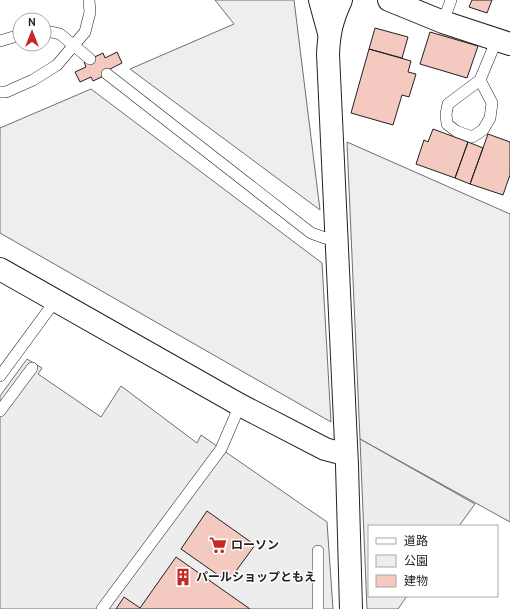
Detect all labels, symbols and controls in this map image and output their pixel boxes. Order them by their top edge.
north arrow [12,12,52,52]
text: N [28,15,36,29]
legend [368,525,498,597]
text: 道路 [404,533,428,548]
supermarket icon: ローソン [208,535,228,555]
place label: ローソン [231,537,279,552]
text: 公園 [404,553,428,568]
building icon: パールショップともえ [173,567,193,587]
place label: パールショップともえ [196,569,316,584]
text: 建物 [404,573,428,588]

